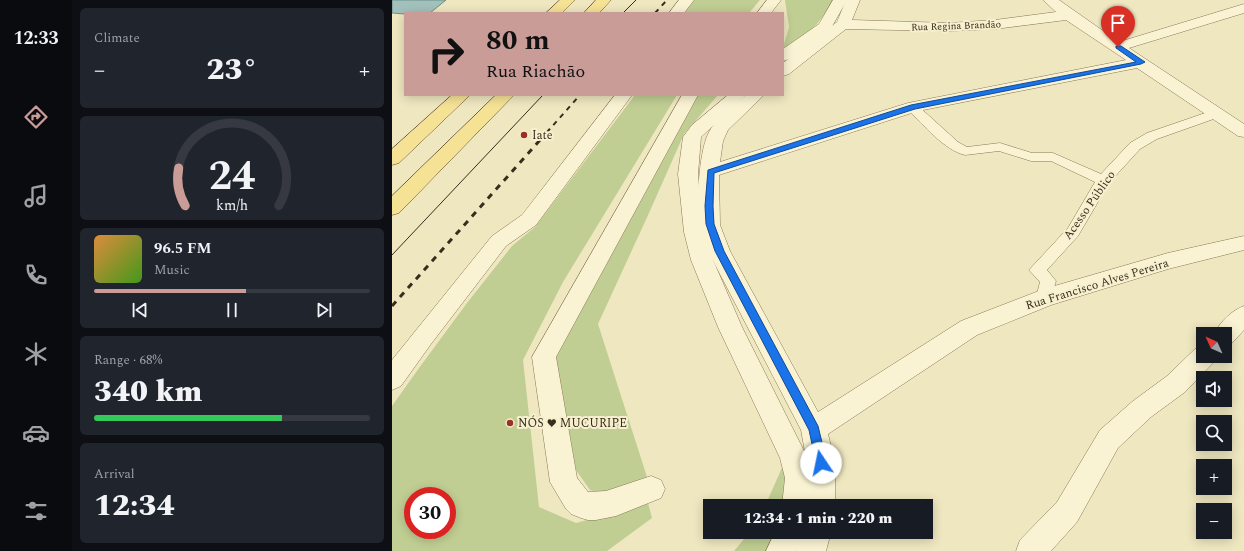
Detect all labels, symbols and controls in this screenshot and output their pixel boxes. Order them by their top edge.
pin [1101,6,1135,47]
icon: arrive [1107,12,1129,34]
street label: Rua Regina Brandão [911,16,1001,36]
text: 80 m [486,19,550,62]
text: 12:33 [13,25,59,52]
text: Climate [94,28,140,48]
icon: right [420,28,472,80]
text: 23° [207,47,258,93]
text: − [94,54,105,87]
text: + [359,54,370,87]
text: Rua Riachão [486,58,585,85]
icon: directions [22,103,50,131]
place label: Iate [532,126,553,145]
marker: Iate [519,130,529,140]
text: 24 [209,145,255,208]
street label: Acesso Público [1058,167,1120,244]
icon: music [22,182,50,210]
text: km/h [216,194,248,216]
text: 96.5 FM [154,237,211,260]
street label: Rua Francisco Alves Pereira [1023,254,1171,315]
text: Music [154,260,190,280]
icon: phone [22,261,50,289]
icon: previous [129,299,151,321]
icon: pause [221,299,243,321]
icon: next [313,299,335,321]
north arrow [1196,327,1232,363]
map controls [1196,327,1232,539]
icon: climate [22,340,50,368]
text: Range · 68% [94,350,162,370]
text: 340 km [94,369,202,415]
button: sound [1196,371,1232,407]
place label: NÓS ♥ MUCURIPE [518,414,627,433]
button: search [1196,415,1232,451]
marker: NÓS ♥ MUCURIPE [505,418,515,428]
icon: car [22,419,50,447]
position arrow [800,442,842,484]
button: + [1196,459,1232,495]
text: Arrival [94,464,135,484]
text: 12:34 [94,483,174,529]
speed limit sign: 30 [404,487,456,539]
icon: filters [22,497,50,525]
button: − [1196,503,1232,539]
text: 12:34 · 1 min · 220 m [744,507,892,530]

